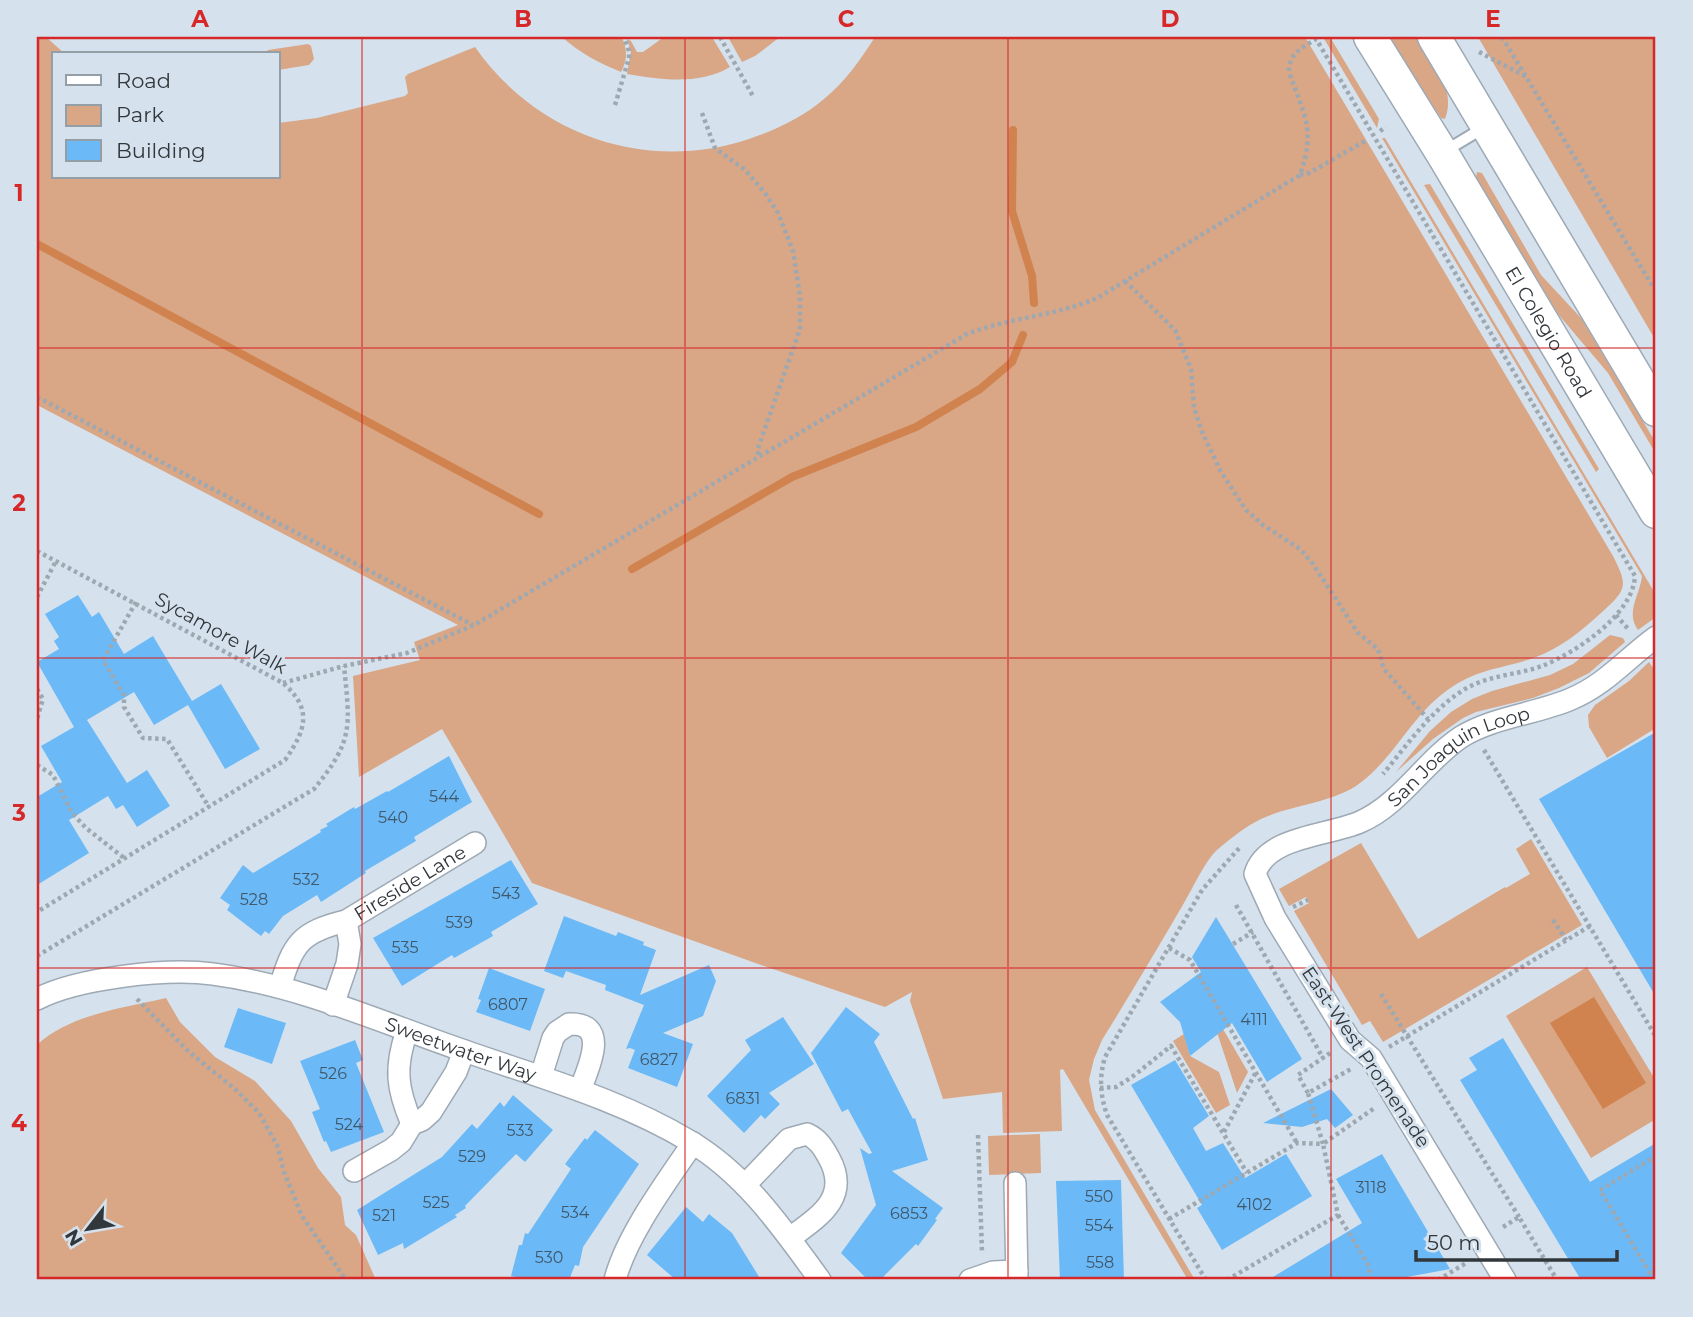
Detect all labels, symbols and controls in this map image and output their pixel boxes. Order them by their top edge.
text: A [190,5,209,33]
text: B [514,5,532,33]
text: C [838,5,855,33]
text: D [1161,5,1180,33]
text: E [1485,5,1501,33]
legend [52,52,280,178]
text: Road [116,68,171,93]
text: Park [116,102,164,127]
text: Building [116,138,206,163]
text: 1 [14,179,24,207]
street label: El Colegio Road [1501,262,1597,402]
text: 2 [12,489,26,517]
street label: Sycamore Walk [151,587,292,679]
street label: San Joaquin Loop [1382,701,1532,812]
house number: 544 [429,787,460,806]
text: 3 [11,799,26,827]
house number: 540 [378,808,408,827]
street label: Fireside Lane [350,840,470,925]
house number: 532 [292,870,320,889]
house number: 543 [492,884,520,903]
house number: 528 [240,890,268,909]
house number: 539 [445,913,473,932]
house number: 535 [392,938,418,957]
street label: East-West Promenade [1297,962,1435,1152]
house number: 6807 [488,995,528,1014]
house number: 4111 [1240,1010,1268,1029]
street label: Sweetwater Way [382,1012,540,1086]
house number: 6827 [640,1050,678,1069]
house number: 526 [319,1064,347,1083]
house number: 6831 [726,1089,760,1108]
text: 4 [11,1109,27,1137]
house number: 524 [335,1115,364,1134]
house number: 533 [507,1121,533,1140]
house number: 529 [458,1147,486,1166]
house number: 3118 [1356,1178,1386,1197]
house number: 550 [1085,1187,1113,1206]
house number: 525 [422,1193,450,1212]
north arrow [52,1194,122,1264]
house number: 4102 [1236,1195,1272,1214]
house number: 534 [561,1203,590,1222]
house number: 6853 [890,1204,928,1223]
house number: 521 [372,1206,396,1225]
house number: 554 [1085,1216,1114,1235]
scale bar [1416,1219,1618,1263]
text: N [60,1225,88,1250]
text: 50 m [1427,1230,1481,1255]
house number: 530 [535,1248,563,1267]
house number: 558 [1086,1253,1114,1272]

